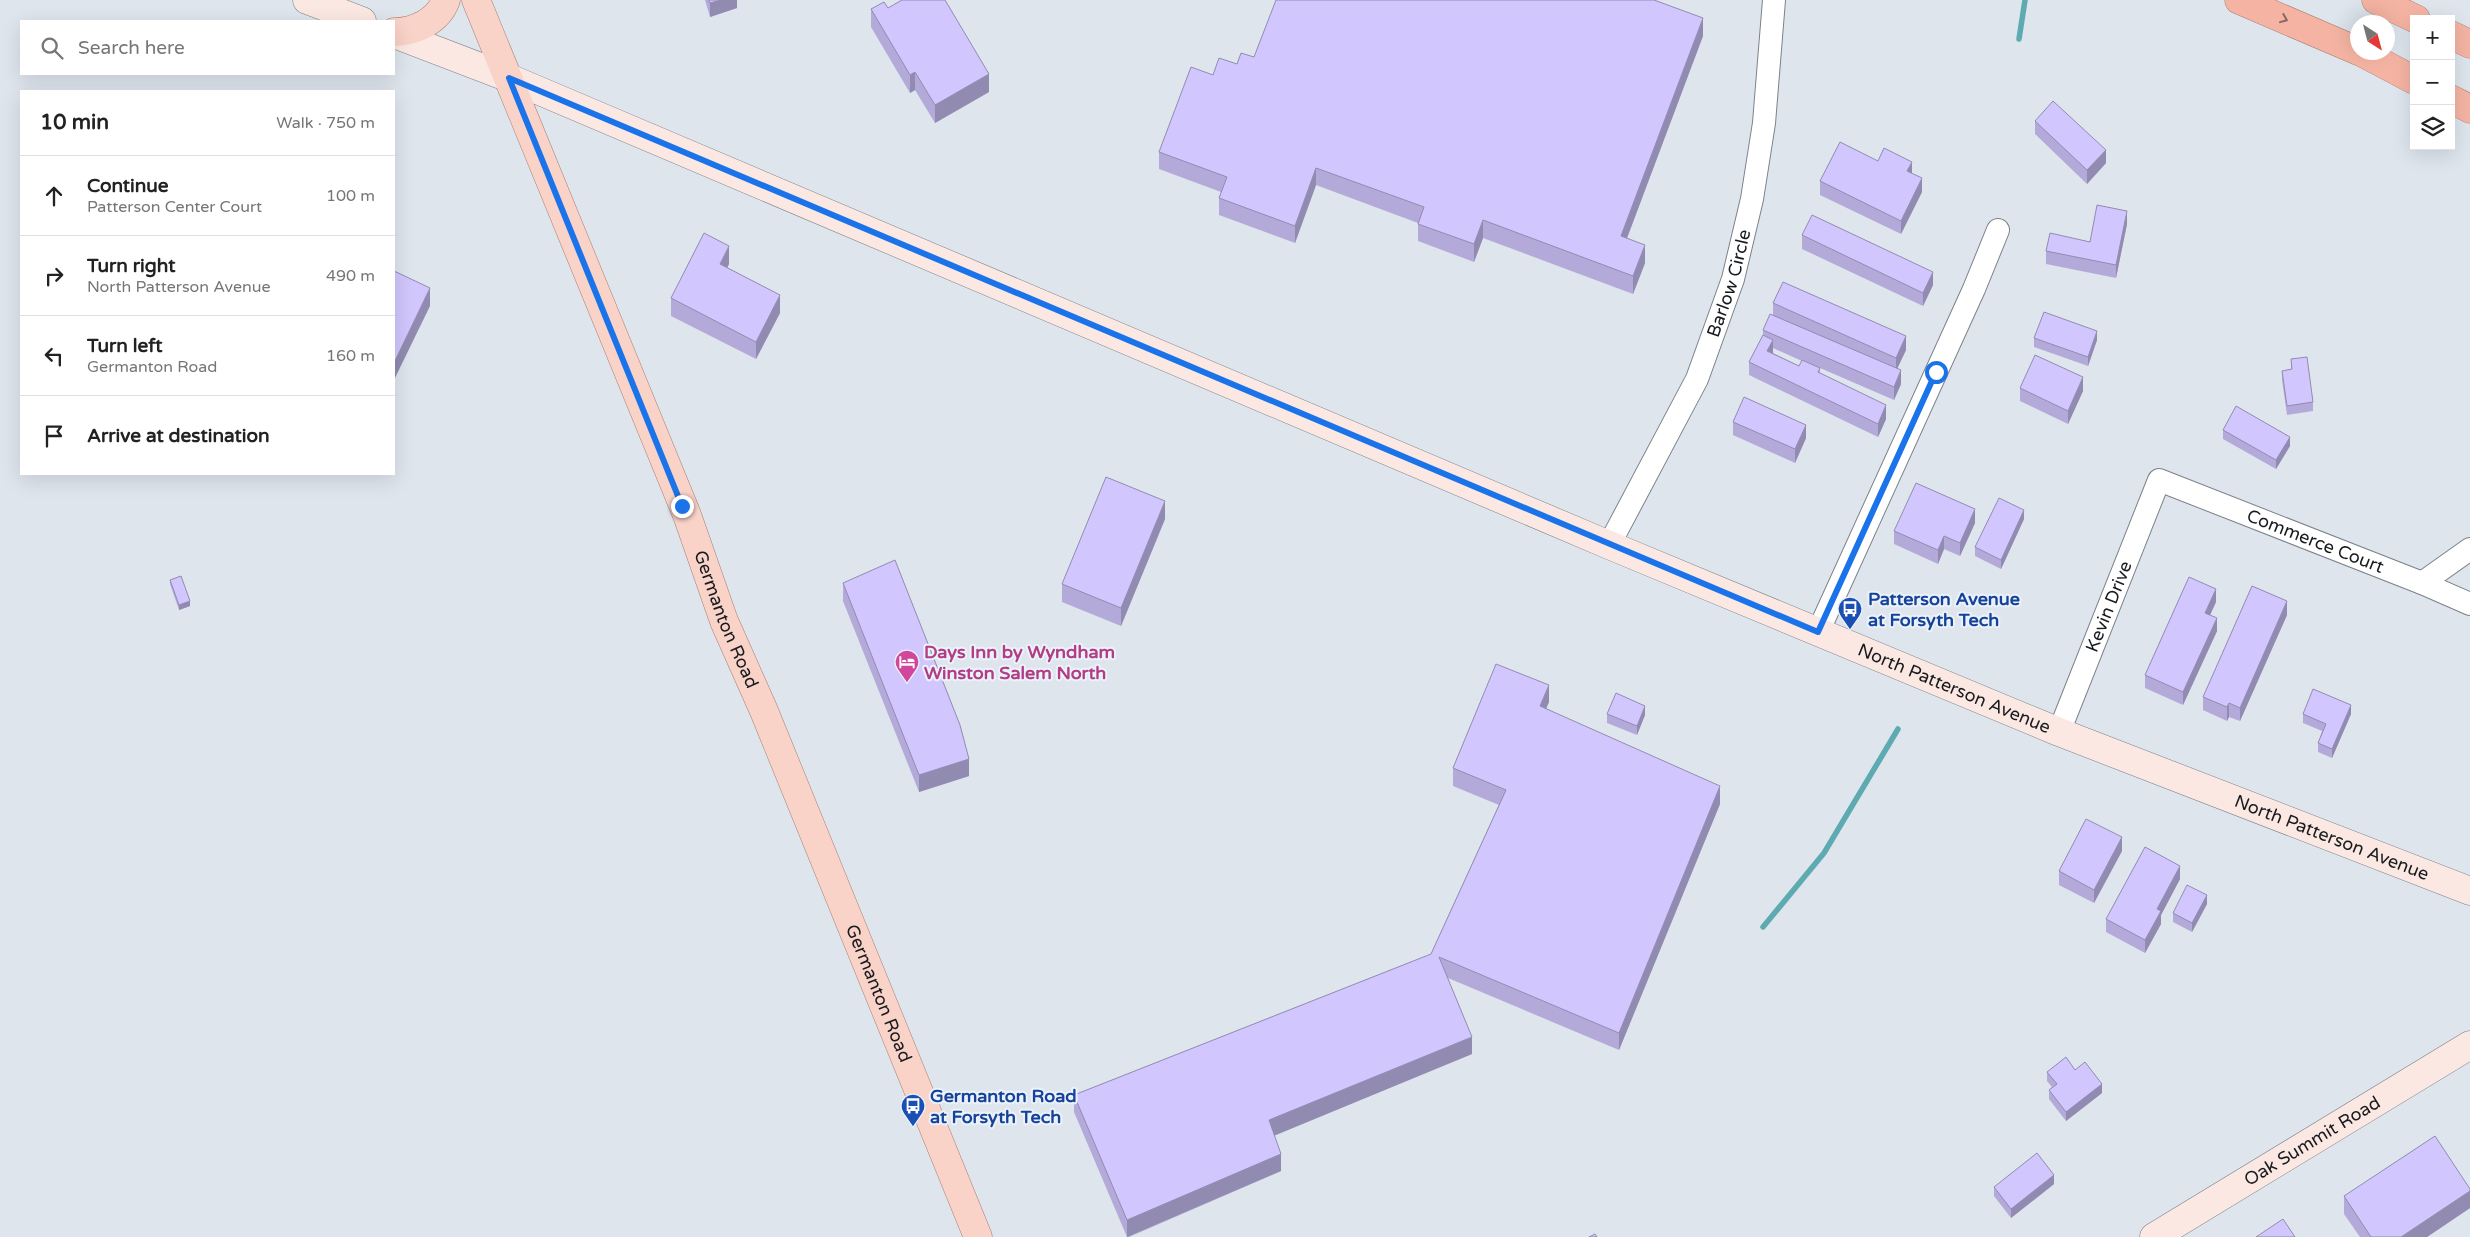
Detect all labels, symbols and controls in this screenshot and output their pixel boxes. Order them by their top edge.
one-way arrow [2279,12,2288,23]
north arrow [2350,15,2395,60]
map controls [2410,15,2455,150]
button: + [2410,15,2455,60]
search box [20,20,395,75]
icon: search [38,34,66,62]
text: Search here [78,37,185,59]
button: − [2410,60,2455,105]
button: layers [2410,105,2455,150]
text: 10 min [40,110,109,135]
text: Walk · 750 m [276,113,375,133]
text: Continue [87,175,169,197]
icon: ahead [40,182,68,210]
text: 100 m [326,186,375,206]
text: Patterson Center Court [87,197,262,217]
street label: Barlow Circle [1702,227,1755,340]
text: Turn right [87,255,175,277]
icon: right [40,262,68,290]
text: 490 m [326,266,375,286]
text: North Patterson Avenue [87,277,271,297]
text: Turn left [87,335,163,357]
icon: left [40,342,68,370]
text: 160 m [326,346,375,366]
text: Germanton Road [87,357,217,377]
route start [1925,361,1948,384]
icon: arrive [40,422,68,450]
text: Arrive at destination [87,425,270,447]
route end [671,495,694,518]
street label: Commerce Court [2244,504,2387,578]
street label: Germanton Road [689,547,764,692]
street label: Kevin Drive [2081,558,2137,655]
place label: Patterson Avenue at Forsyth Tech [1868,588,2020,631]
bus stop icon: Patterson Avenue at Forsyth Tech [1837,596,1863,630]
street label: North Patterson Avenue [1855,639,2054,738]
place label: Days Inn by Wyndham Winston Salem North [924,641,1115,684]
hotel icon: Days Inn by Wyndham Winston Salem North [894,649,920,683]
street label: North Patterson Avenue [2232,790,2432,885]
street label: Germanton Road [841,921,917,1065]
place label: Germanton Road at Forsyth Tech [930,1085,1077,1128]
street label: Oak Summit Road [2240,1091,2384,1191]
bus stop icon: Germanton Road at Forsyth Tech [900,1093,926,1127]

